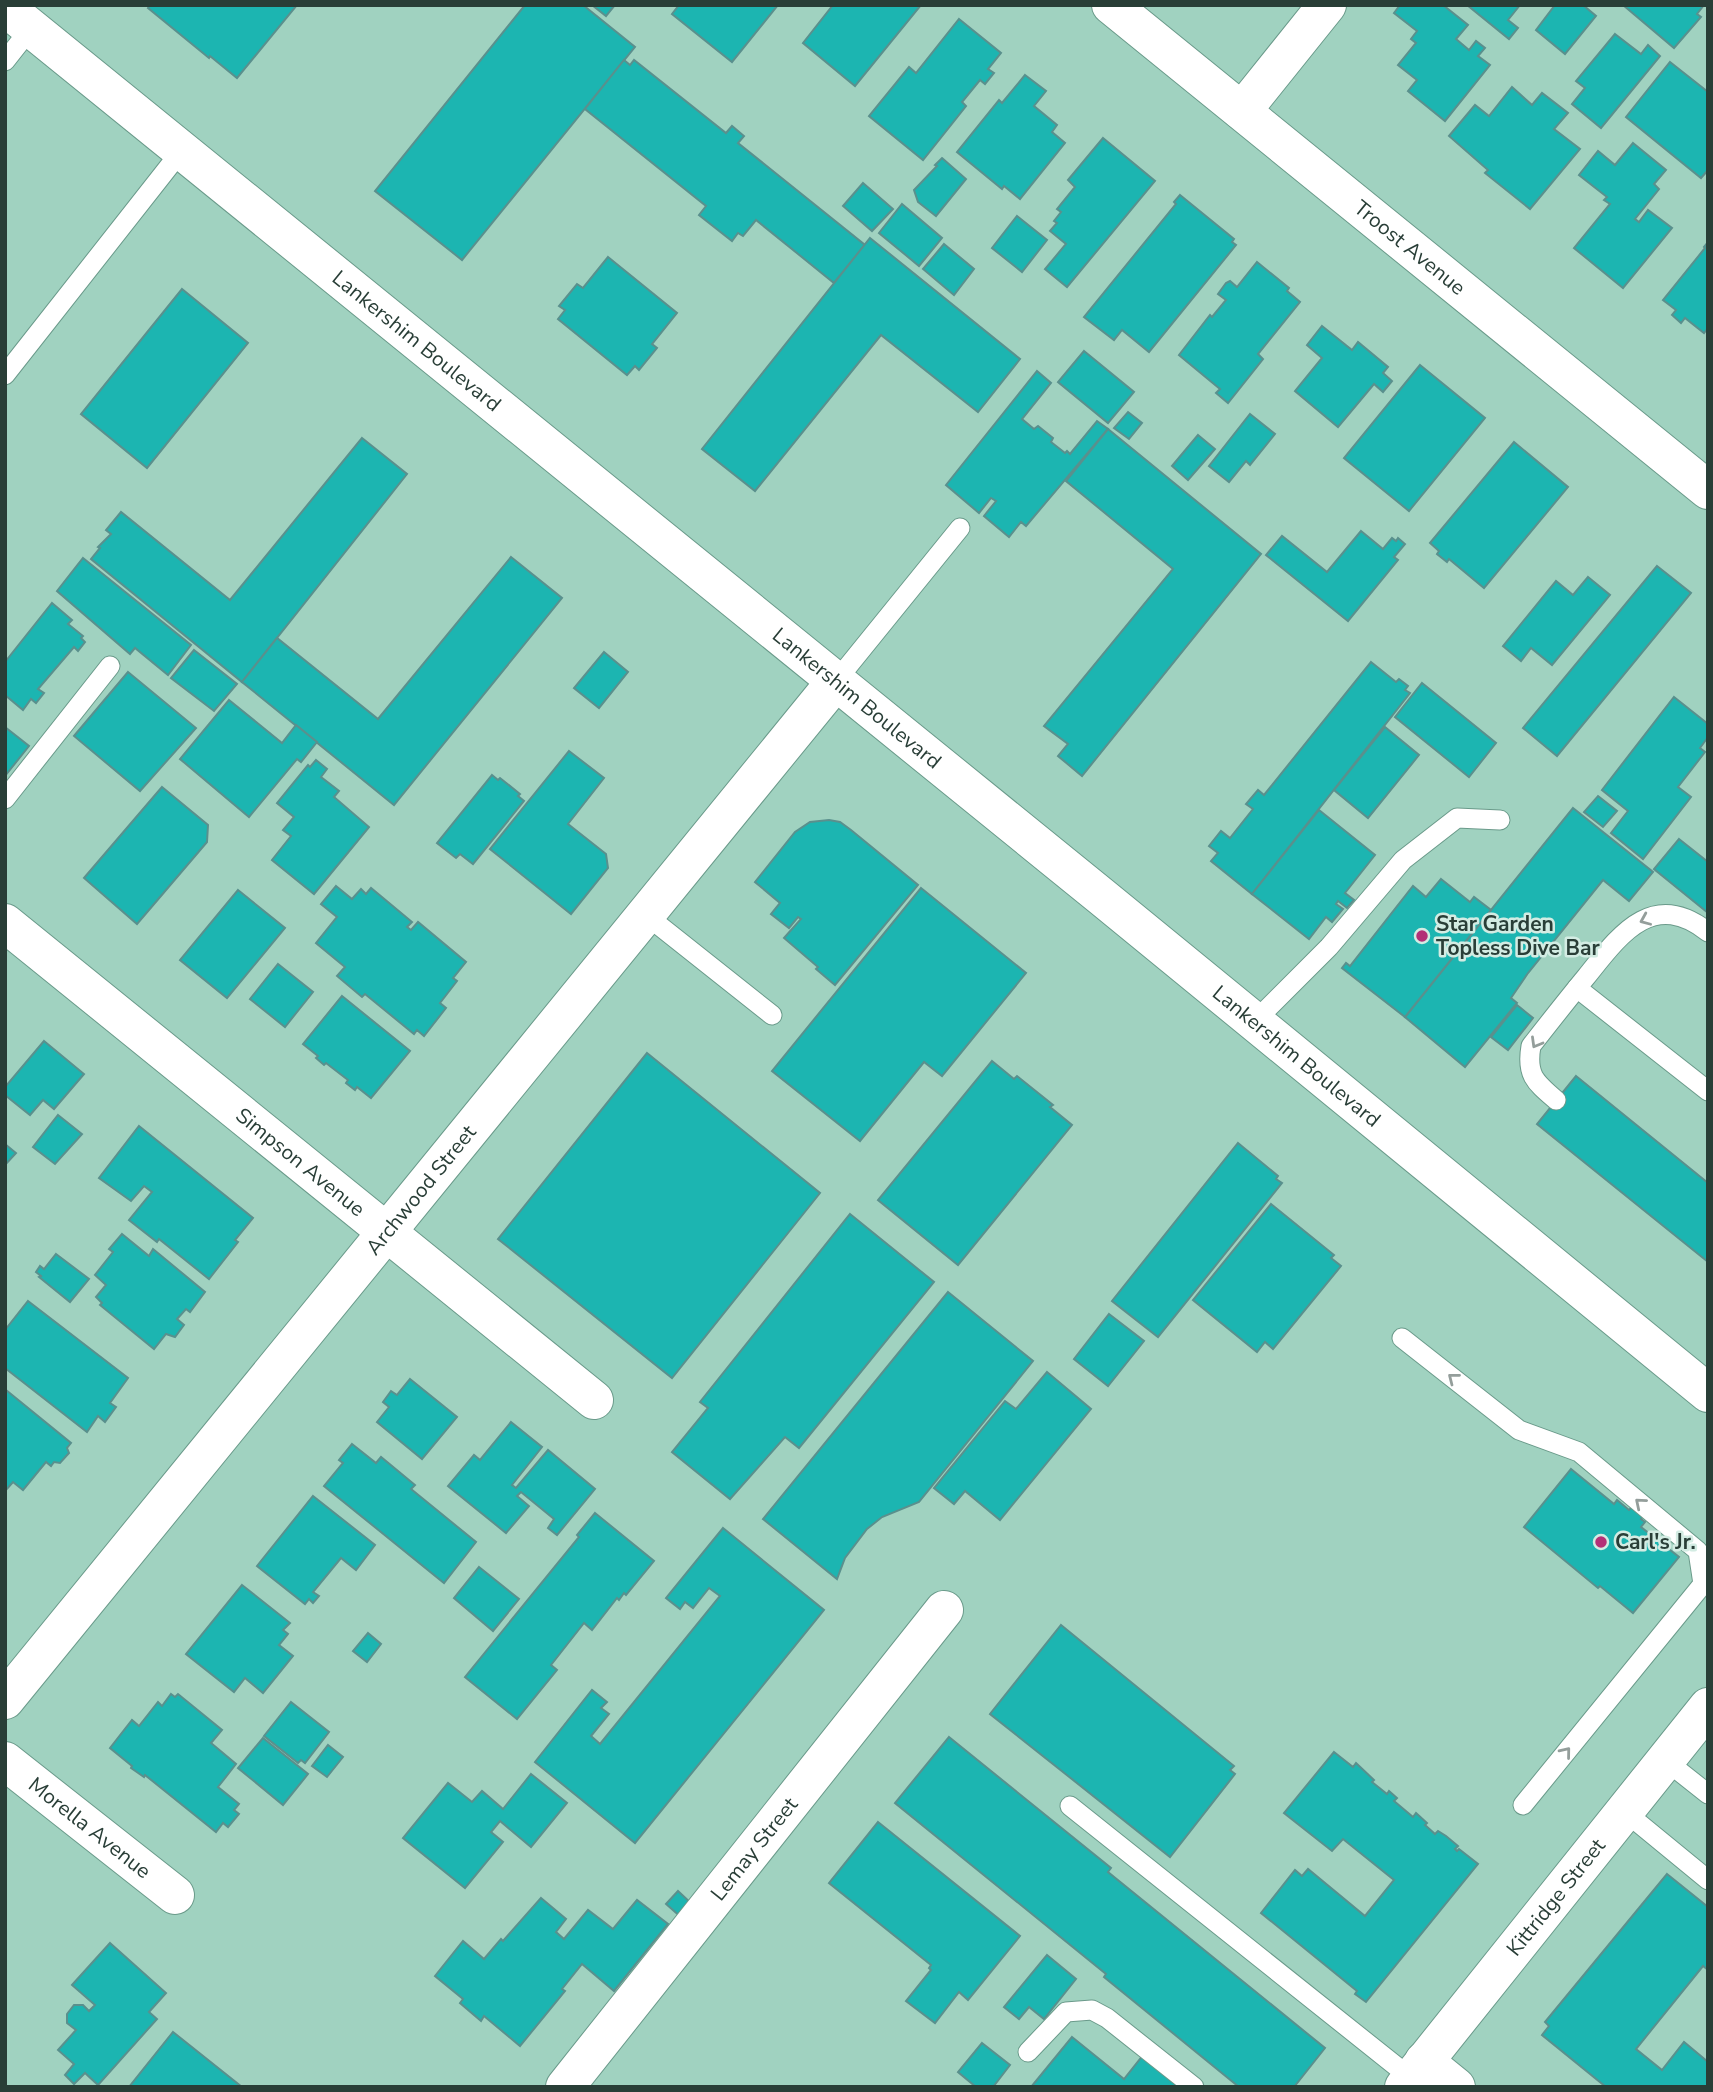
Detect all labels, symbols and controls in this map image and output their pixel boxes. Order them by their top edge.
street label: Troost Avenue [1348,194,1471,302]
street label: Lankershim Boulevard [326,264,507,418]
street label: Lankershim Boulevard [767,621,947,775]
place label: Star Garden Topless Dive Bar [1436,910,1600,962]
one-way arrow [1640,912,1652,926]
marker: Star Garden Topless Dive Bar [1414,928,1430,944]
street label: Lankershim Boulevard [1206,979,1387,1134]
one-way arrow [1531,1035,1544,1048]
street label: Simpson Avenue [230,1101,371,1223]
street label: Archwood Street [359,1119,483,1261]
one-way arrow [1448,1373,1460,1386]
one-way arrow [1635,1499,1648,1511]
place label: Carl's Jr. [1615,1528,1696,1556]
marker: Carl's Jr. [1593,1534,1609,1550]
one-way arrow [1557,1748,1570,1760]
street label: Morella Avenue [23,1771,157,1885]
street label: Lemay Street [704,1791,804,1907]
street label: Kittridge Street [1500,1832,1612,1962]

